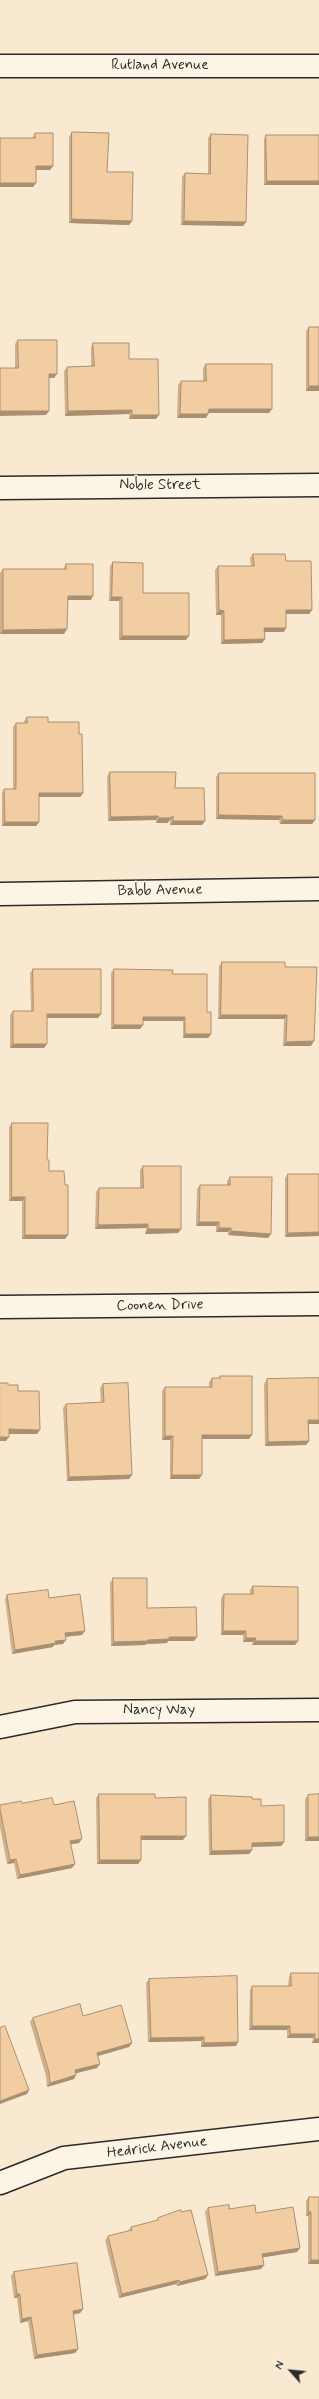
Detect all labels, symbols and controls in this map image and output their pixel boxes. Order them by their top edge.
street label: Rutland Avenue [111,57,209,75]
street label: Noble Street [119,477,201,495]
street label: Babb Avenue [117,881,203,901]
street label: Coonen Drive [116,1296,204,1316]
street label: Nancy Way [123,1702,195,1720]
street label: Hedrick Avenue [106,2133,208,2163]
north arrow [271,2351,311,2391]
text: N [272,2359,288,2372]

